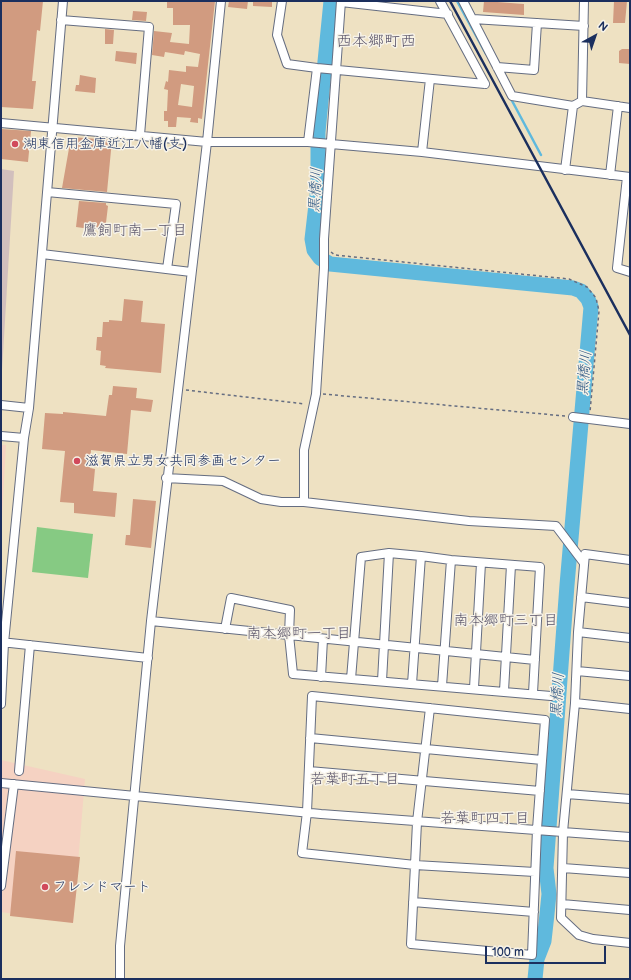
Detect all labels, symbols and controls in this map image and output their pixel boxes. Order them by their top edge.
north arrow [575,16,615,56]
text: N [596,19,610,34]
district label: 西本郷町西 [336,32,416,52]
place label: 湖東信用金庫近江八幡(支) [23,136,187,152]
marker: 湖東信用金庫近江八幡(支) [10,139,20,149]
water label: 黒橋川 [305,167,327,213]
district label: 鷹飼町南一丁目 [83,222,187,240]
water label: 黒橋川 [574,350,596,396]
place label: 滋賀県立男女共同参画センター [85,453,281,469]
marker: 滋賀県立男女共同参画センター [72,456,82,466]
district label: 南本郷町三丁目 [454,612,558,630]
district label: 南本郷町一丁目 [247,625,351,643]
water label: 黒橋川 [547,672,569,718]
district label: 若葉町五丁目 [310,771,400,789]
district label: 若葉町四丁目 [440,810,530,828]
place label: フレンドマート [53,879,151,895]
marker: フレンドマート [40,882,50,892]
scale bar [487,938,608,964]
text: 100 m [492,945,524,960]

